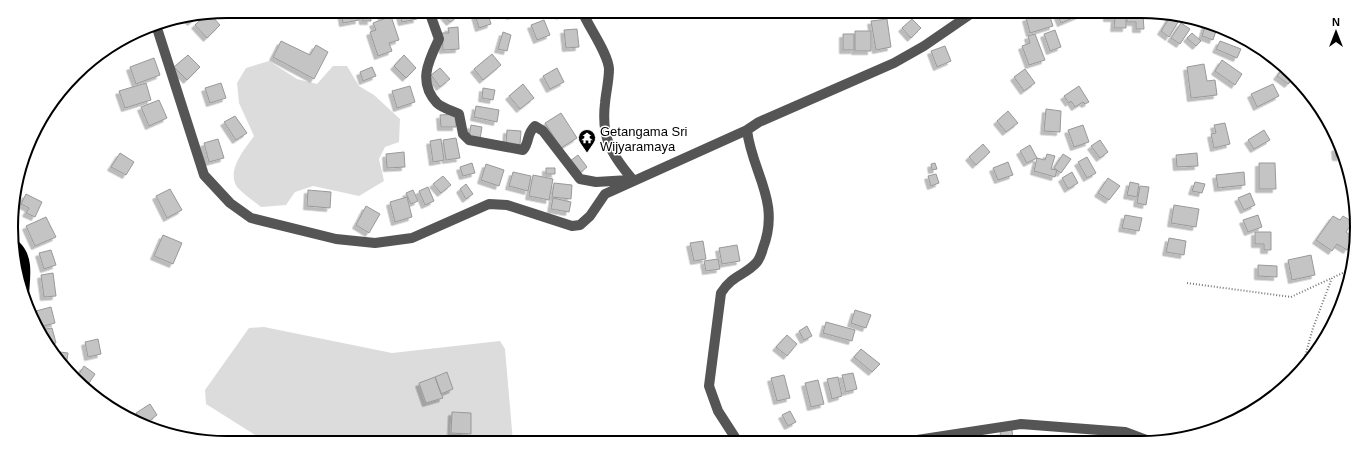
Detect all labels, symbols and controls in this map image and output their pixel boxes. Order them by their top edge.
north arrow [1316,12,1356,52]
text: N [1332,16,1340,28]
place label: Getangama Sri Wijyaramaya [600,124,688,154]
temple icon: Getangama Sri Wijyaramaya [577,128,597,153]

